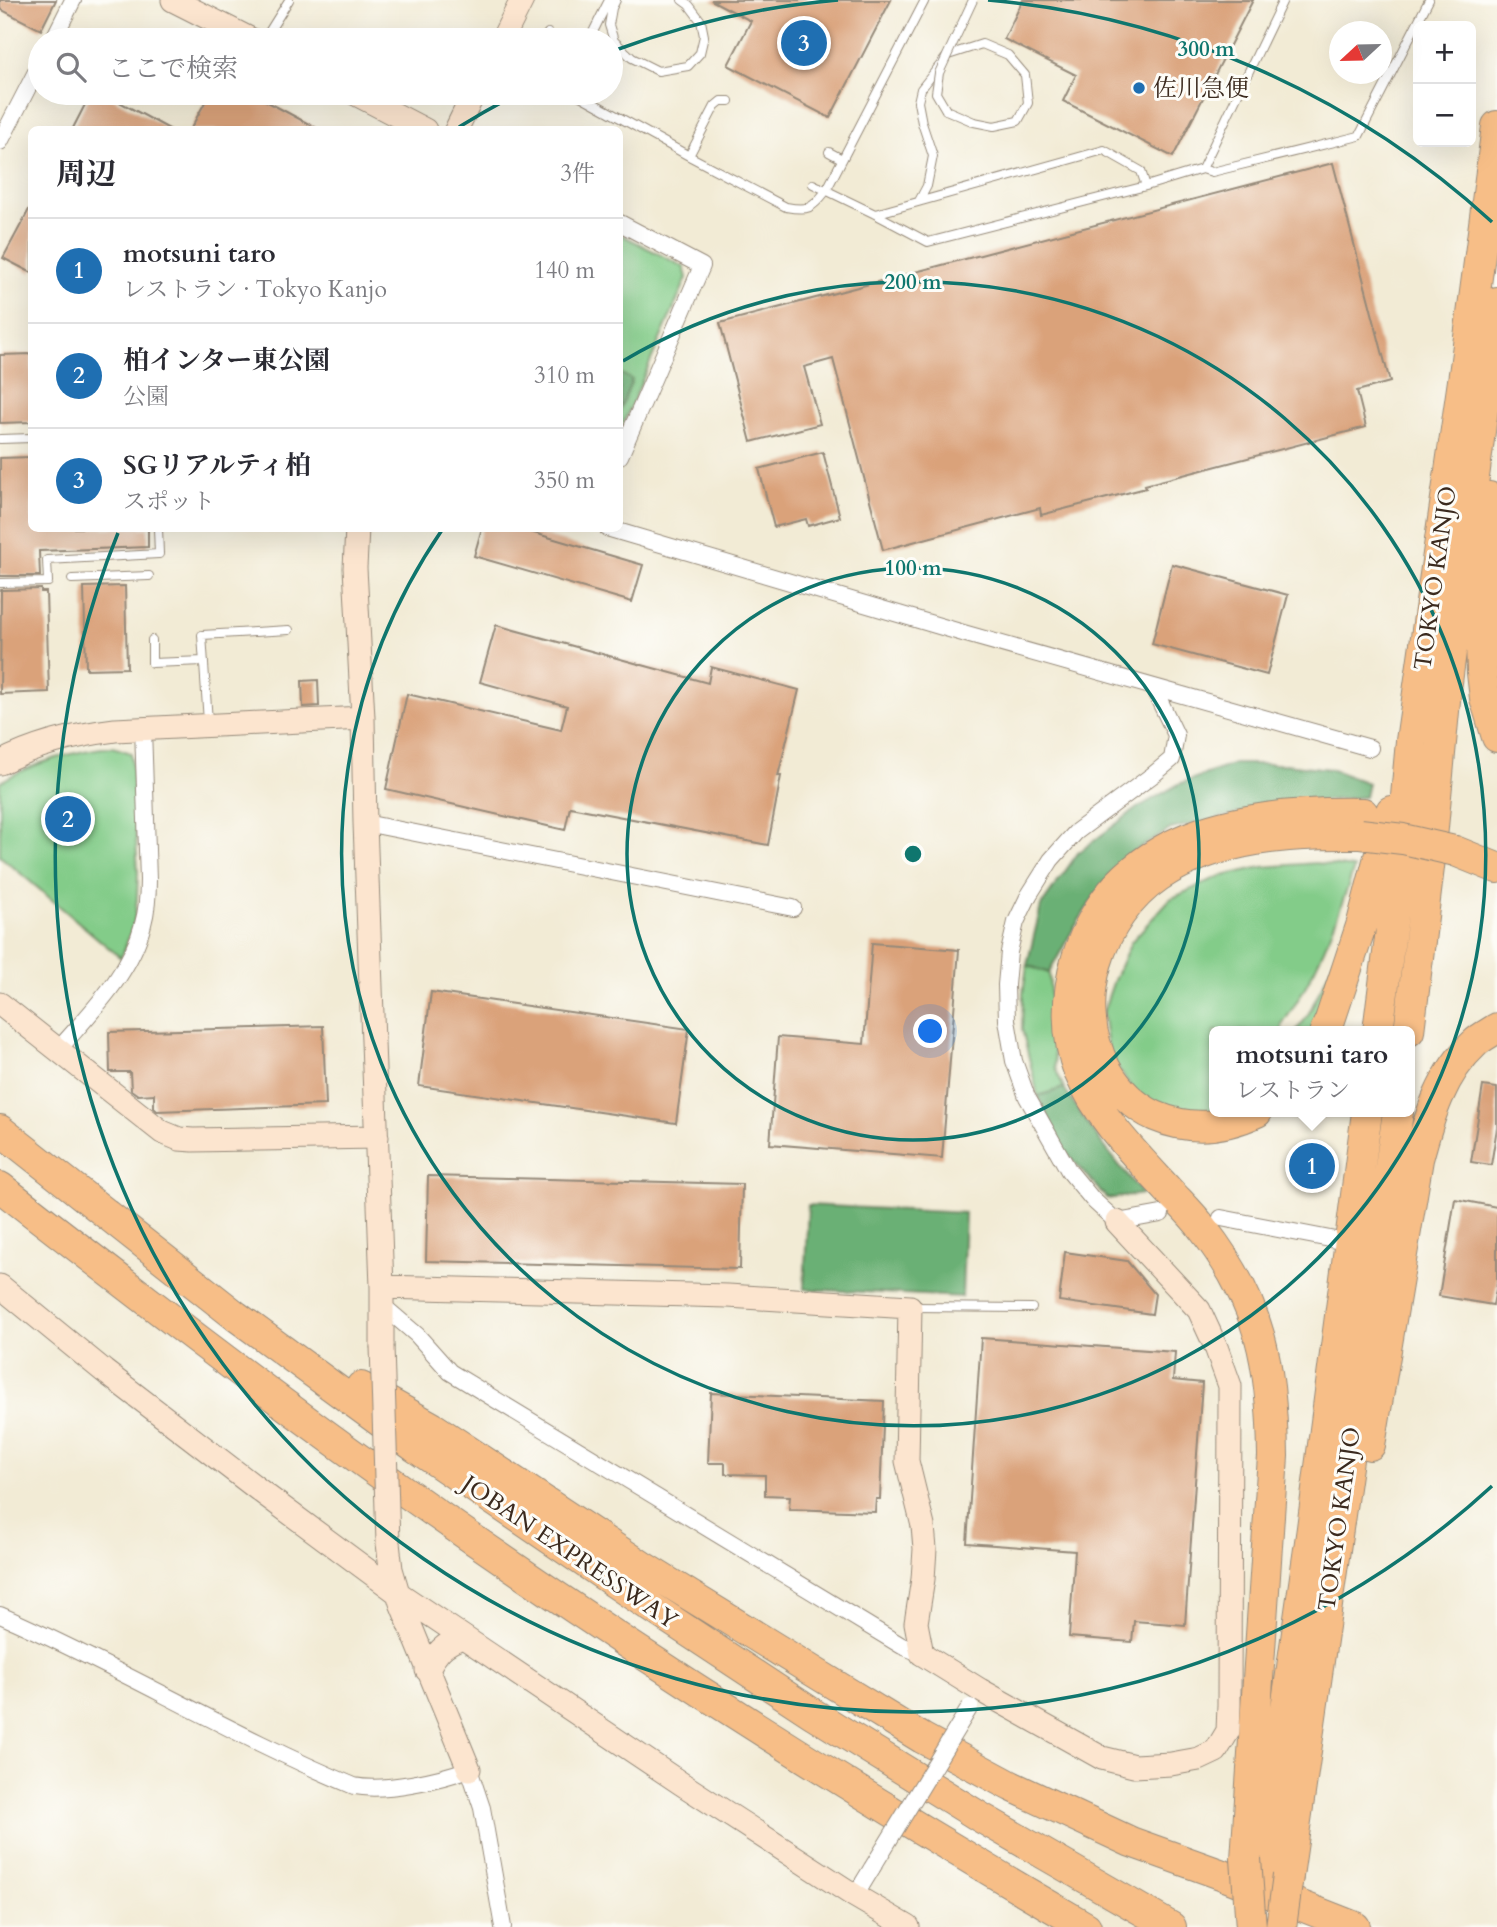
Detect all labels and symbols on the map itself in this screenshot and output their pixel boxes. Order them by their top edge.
pin: 3 [781,17,827,69]
north arrow [1329,21,1392,84]
text: 300 m [1177,35,1235,64]
place label: 佐川急便 [1153,72,1249,105]
marker: 佐川急便 [1131,80,1147,96]
text: 200 m [884,268,942,297]
street label: TOKYO KANJO [1406,484,1465,672]
text: 100 m [884,554,942,583]
pin: 2 [45,793,91,845]
centre of rings [901,842,925,866]
your location [913,1014,947,1048]
pin: 1 [1289,1140,1335,1192]
street label: TOKYO KANJO [1310,1425,1369,1613]
street label: JOBAN EXPRESSWAY [453,1466,684,1637]

